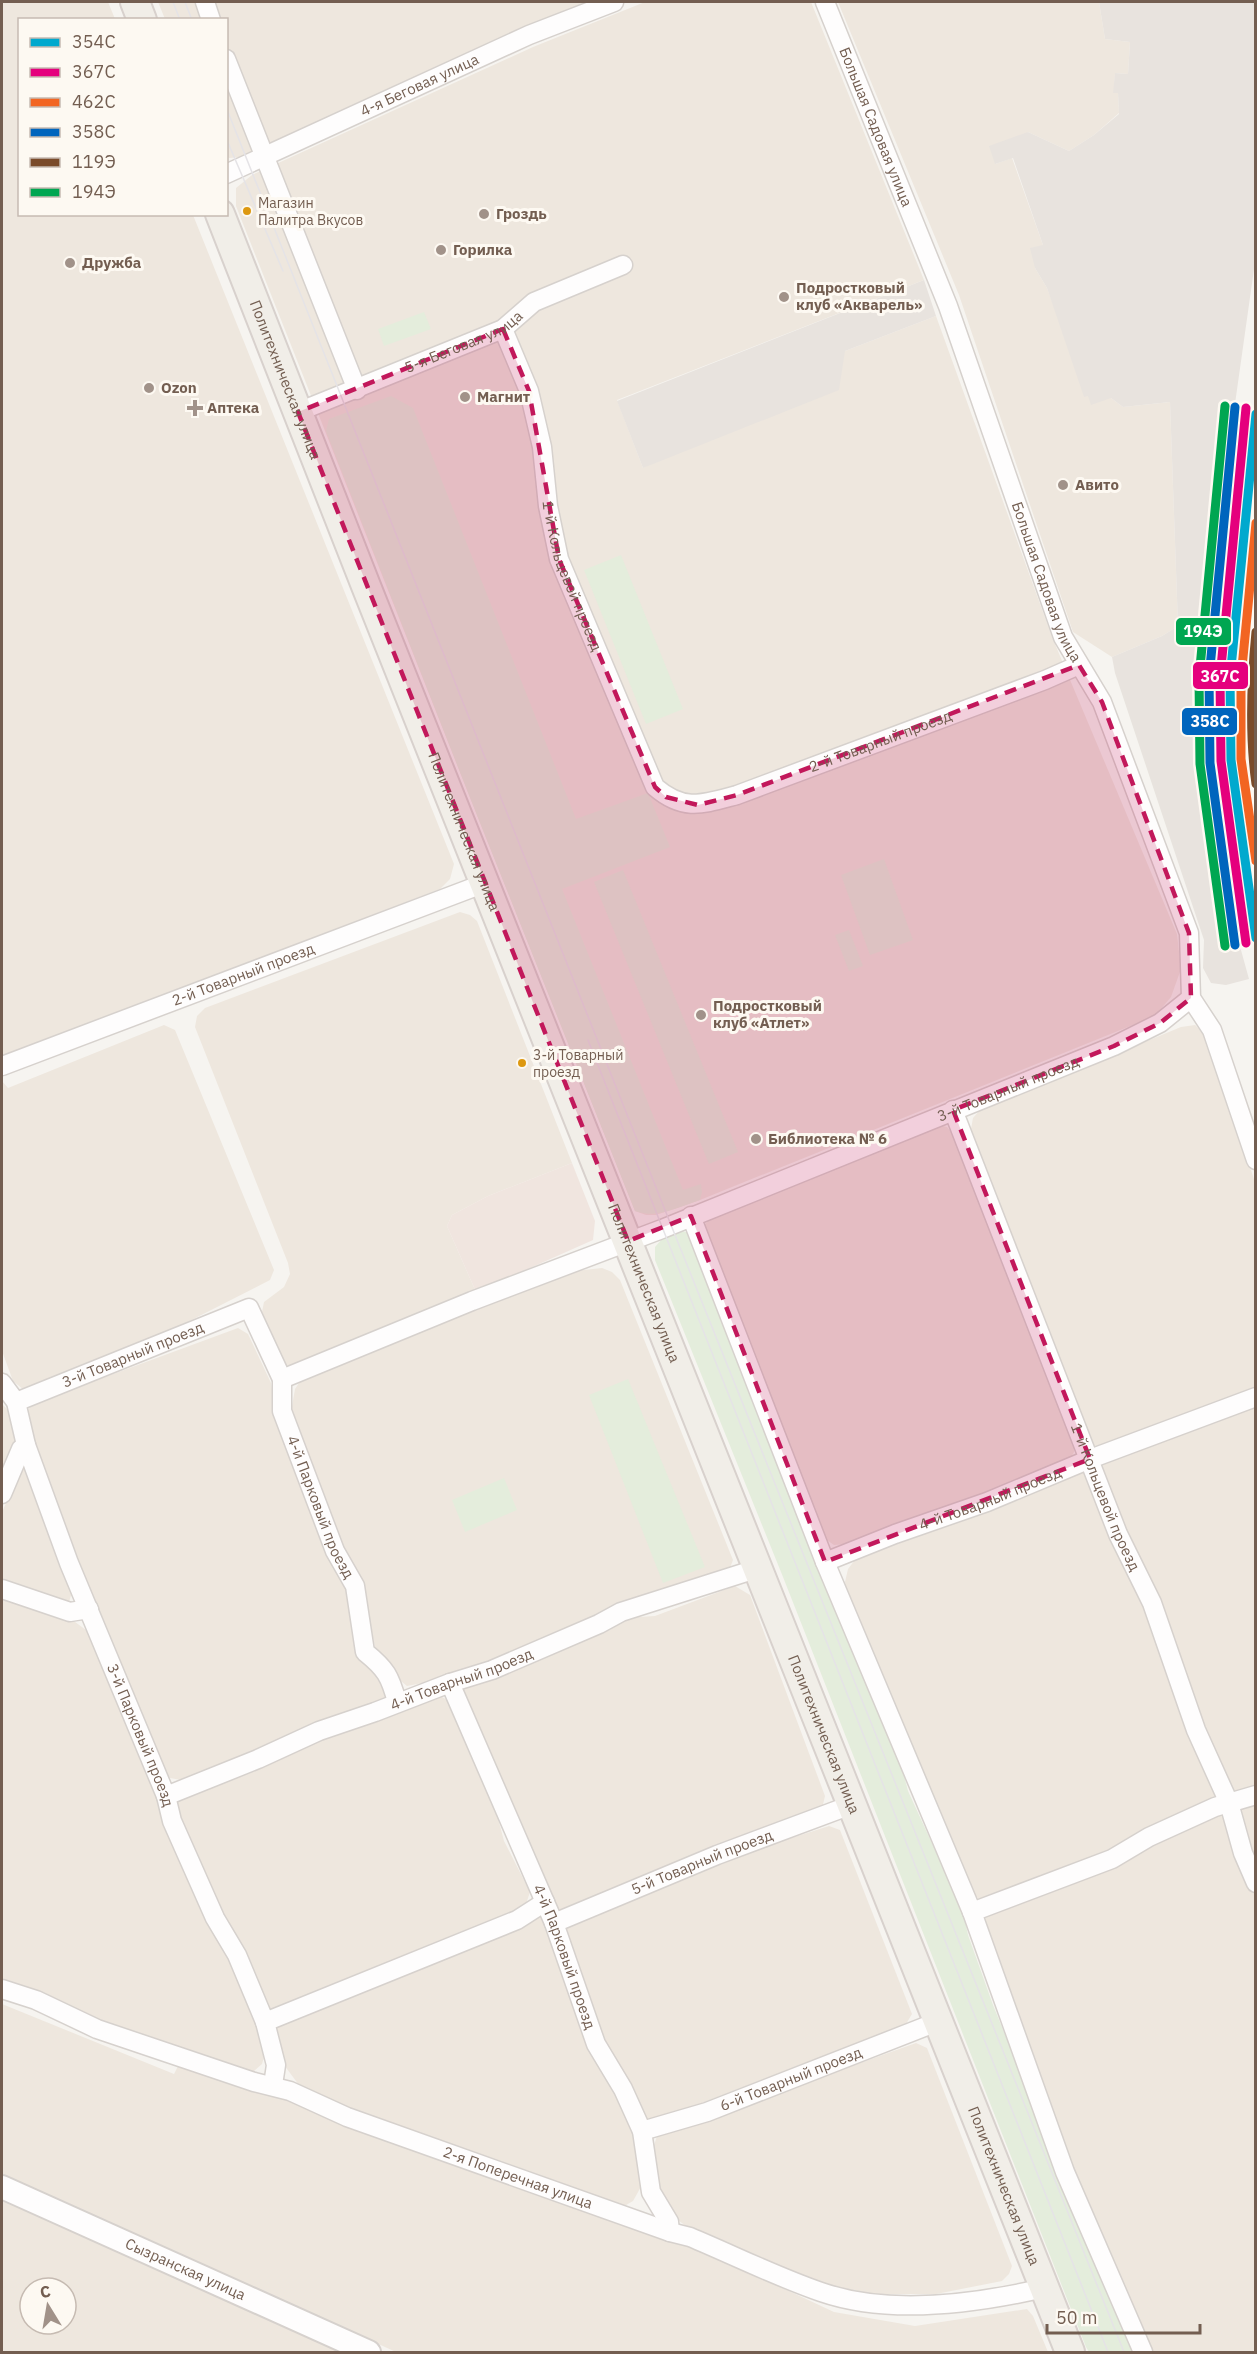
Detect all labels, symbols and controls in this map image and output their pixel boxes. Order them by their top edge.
legend [18,18,228,216]
text: 354С [72,30,116,53]
street label: Большая Садовая улица [835,44,917,209]
street label: 4-я Беговая улица [357,49,482,120]
text: 367С [72,60,116,83]
text: 462С [72,90,116,113]
text: 358С [72,120,116,143]
text: 119Э [72,150,116,173]
text: 194Э [72,180,116,203]
place label: Магазин Палитра Вкусов [258,194,363,229]
place label: Гроздь [496,204,547,223]
marker: Магазин Палитра Вкусов [241,205,253,217]
marker: Гроздь [477,207,491,221]
place label: Горилка [453,240,513,259]
marker: Горилка [434,243,448,257]
place label: Дружба [82,253,142,272]
marker: Дружба [63,256,77,270]
place label: Подростковый клуб «Акварель» [796,278,922,314]
marker: Подростковый клуб «Акварель» [777,290,791,304]
street label: Политехническая улица [246,297,325,462]
street label: 5-я Беговая улица [402,306,526,377]
place label: Ozon [161,378,197,397]
marker: Ozon [142,381,156,395]
place label: Магнит [477,387,531,406]
marker: Магнит [458,390,472,404]
place label: Аптека [207,398,260,417]
marker: Аптека [188,401,202,415]
place label: Авито [1075,475,1119,494]
marker: Авито [1056,478,1070,492]
street label: Большая Садовая улица [1008,499,1086,665]
street label: 1-й Кольцевой проезд [539,500,607,654]
line badge: 194Э [1175,617,1232,646]
text: 194Э [1183,621,1223,641]
line badge: 367С [1192,661,1249,690]
text: 367С [1200,666,1240,686]
street label: 2-й Товарный проезд [806,706,954,776]
line badge: 358С [1181,707,1238,736]
text: 358С [1190,711,1230,731]
street label: Политехническая улица [424,749,505,914]
street label: 2-й Товарный проезд [169,938,317,1010]
place label: Подростковый клуб «Атлет» [713,996,822,1032]
marker: Подростковый клуб «Атлет» [694,1008,708,1022]
place label: 3-й Товарный проезд [533,1046,623,1081]
street label: 3-й Товарный проезд [934,1051,1082,1126]
marker: 3-й Товарный проезд [516,1057,528,1069]
place label: Библиотека № 6 [768,1129,887,1148]
marker: Библиотека № 6 [749,1132,763,1146]
street label: Политехническая улица [604,1201,685,1365]
street label: 3-й Товарный проезд [59,1317,206,1391]
street label: 1-й Кольцевой проезд [1067,1420,1145,1574]
street label: 4-й Парковый проезд [283,1433,359,1582]
street label: 4-й Товарный проезд [916,1462,1064,1534]
street label: 4-й Товарный проезд [387,1644,536,1714]
street label: Политехническая улица [784,1652,864,1817]
street label: 3-й Парковый проезд [103,1661,178,1809]
street label: 5-й Товарный проезд [628,1825,775,1899]
street label: 4-й Парковый проезд [529,1881,600,2032]
street label: 6-й Товарный проезд [717,2042,865,2115]
street label: Политехническая улица [964,2104,1044,2268]
street label: 2-я Поперечная улица [441,2142,595,2213]
street label: Сызранская улица [122,2234,249,2304]
north arrow [18,2276,78,2336]
text: С [38,2280,52,2302]
scale bar [1047,2297,1200,2335]
text: 50 m [1056,2306,1098,2329]

